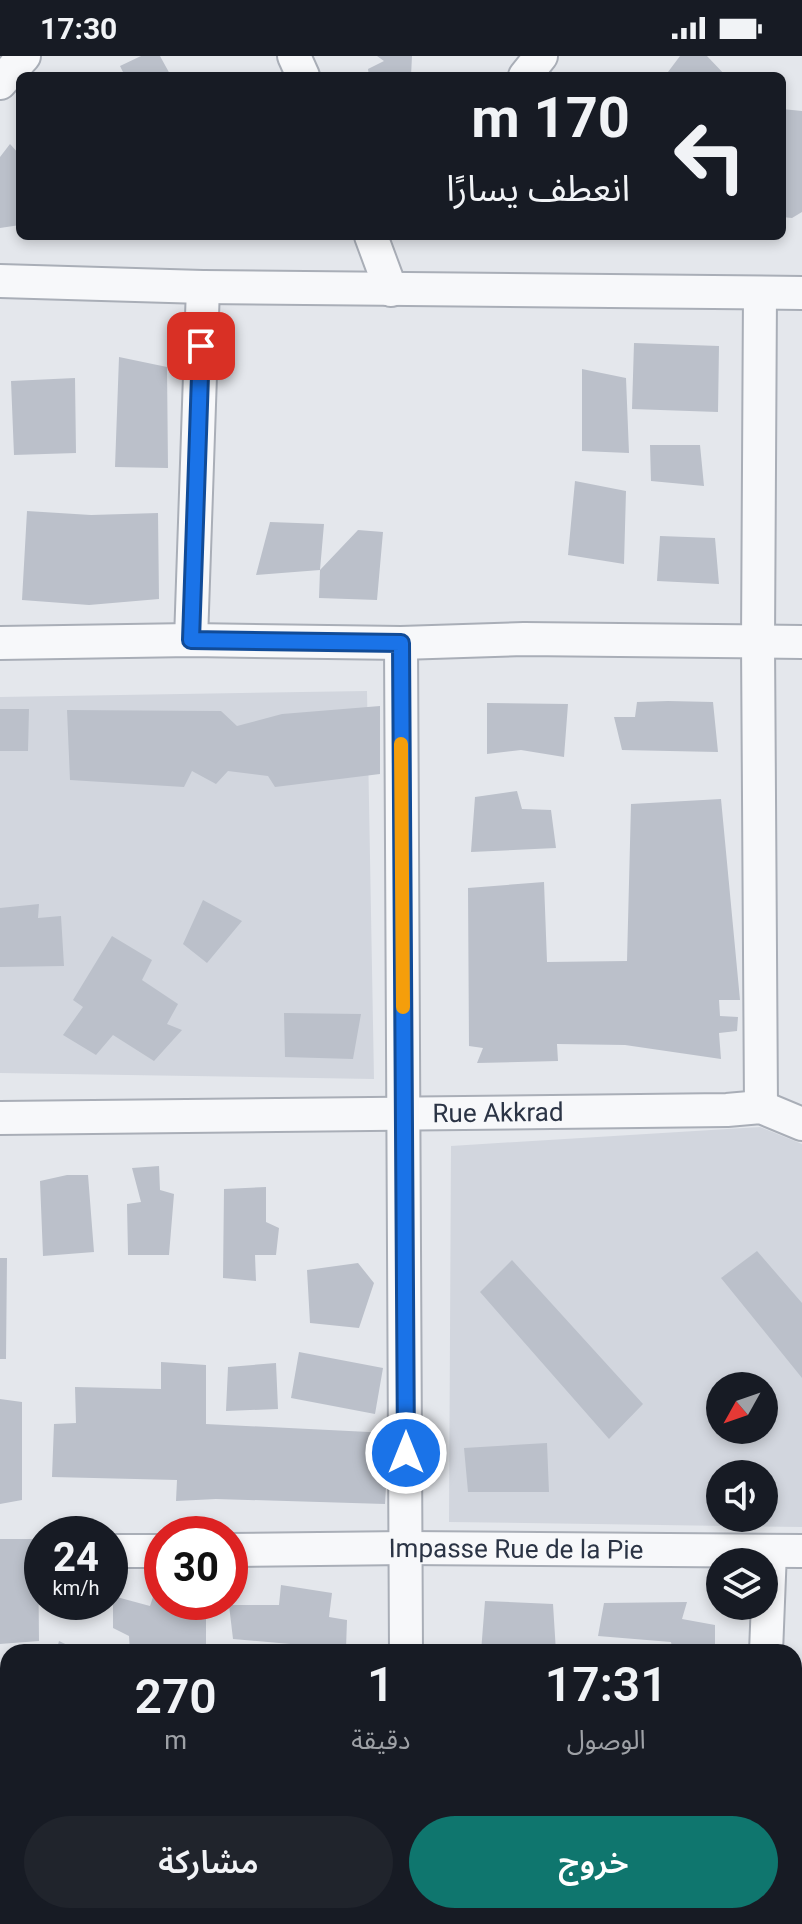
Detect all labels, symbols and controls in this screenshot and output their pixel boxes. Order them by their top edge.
text: 17:30 [40,11,117,46]
text: 170 m [471,85,630,151]
icon: left [658,104,762,208]
text: انعطف يسارًا [446,168,630,210]
pin [167,312,235,380]
icon: arrive [179,324,223,368]
street label: Rue Akkrad [432,1097,564,1128]
north arrow [706,1372,778,1444]
map controls [706,1372,778,1620]
position arrow [364,1411,448,1495]
button: sound [706,1460,778,1532]
speed limit sign: 30 [144,1516,248,1620]
street label: Impasse Rue de la Pie [388,1533,643,1565]
text: 24 [53,1534,99,1581]
button: layers [706,1548,778,1620]
text: km/h [53,1576,99,1600]
text: 1 [367,1656,394,1713]
text: 17:31 [545,1656,668,1713]
text: 270 [134,1668,217,1725]
text: m [164,1725,187,1755]
text: دقيقة [351,1725,410,1755]
text: الوصول [567,1725,646,1755]
button: مشاركة [24,1816,393,1908]
button: خروج [409,1816,778,1908]

